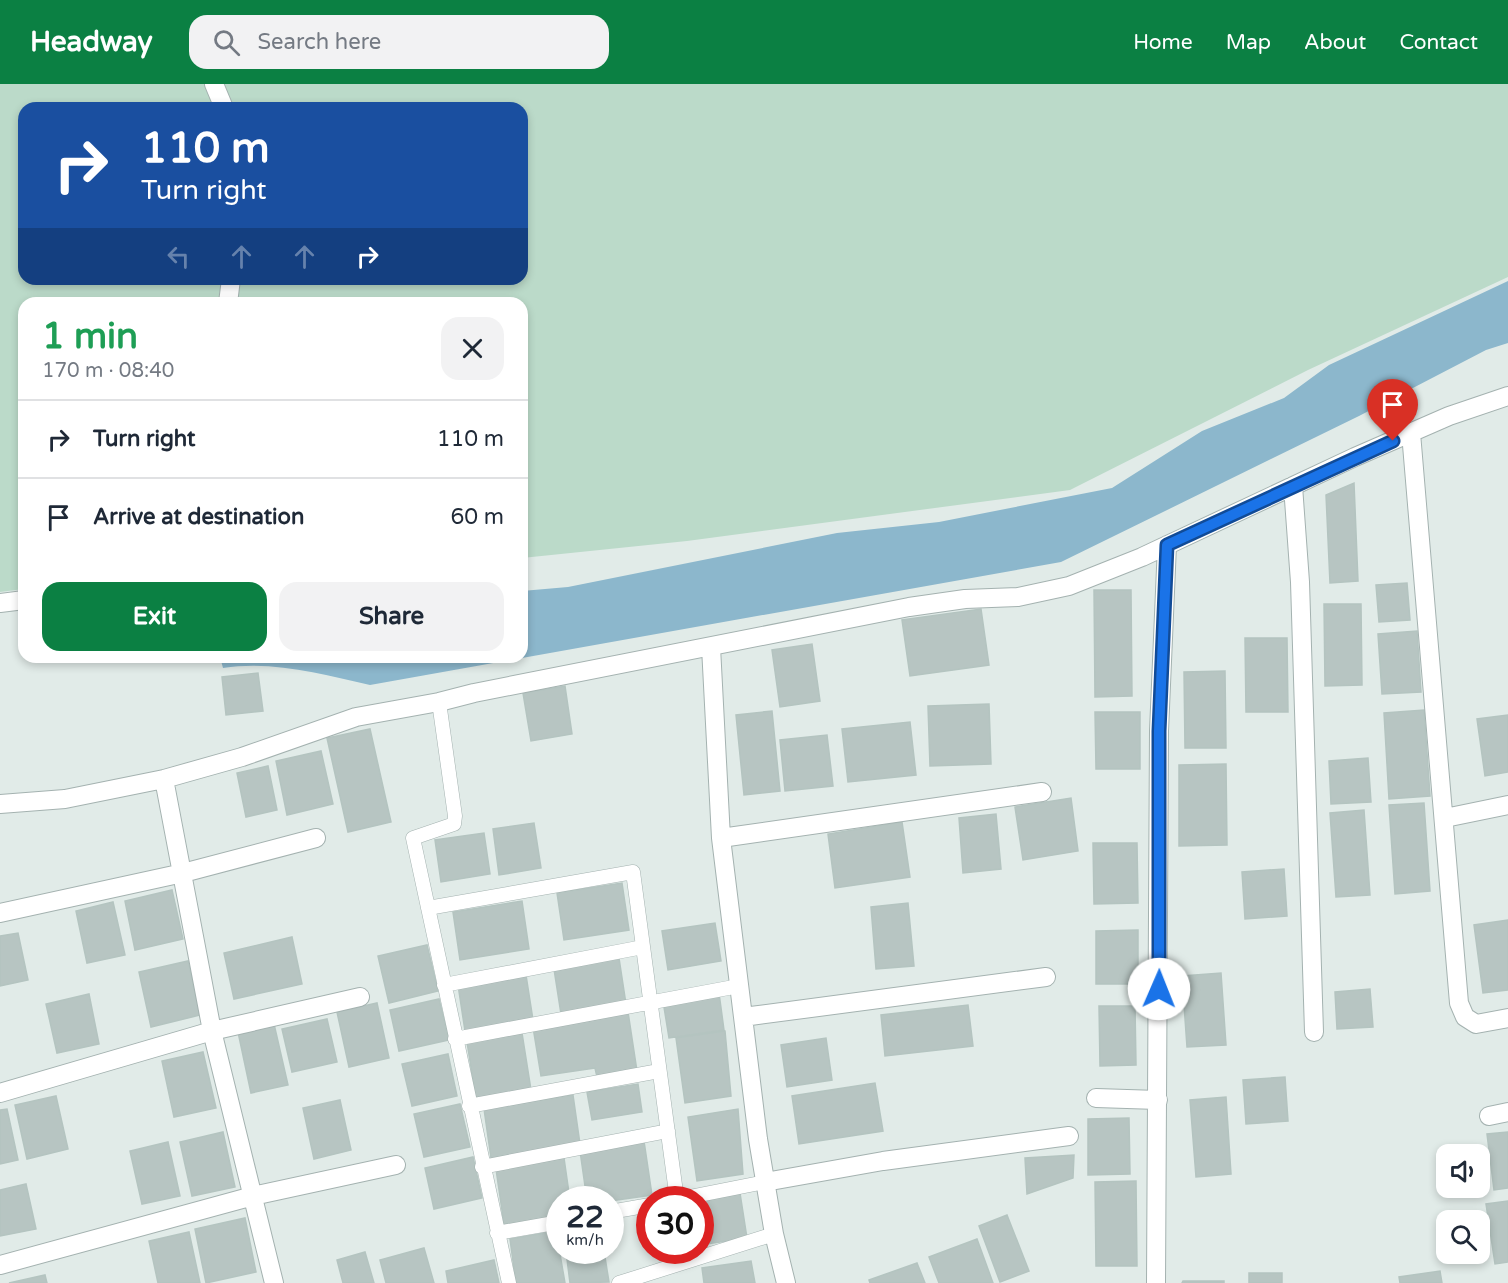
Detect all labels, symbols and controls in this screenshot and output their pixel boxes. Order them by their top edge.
search box [189,15,609,69]
text: Headway [30,25,153,59]
icon: search [210,26,243,59]
text: Search here [258,29,381,55]
text: Home [1133,30,1193,55]
text: Map [1226,30,1271,55]
text: About [1304,30,1366,55]
text: Contact [1399,30,1478,55]
text: 110 m [141,123,270,174]
icon: right [42,126,120,204]
text: Turn right [141,174,267,207]
icon: left [162,240,195,273]
icon: ahead [225,240,258,273]
icon: ahead [288,240,321,273]
icon: right [351,240,384,273]
text: 1 min [42,315,138,358]
button: close [441,317,504,380]
text: 170 m · 08:40 [42,359,174,383]
pin [1367,379,1418,441]
icon: arrive [1376,388,1409,421]
icon: right [42,423,75,456]
text: Turn right [93,426,195,452]
text: 110 m [437,426,504,452]
icon: arrive [42,501,75,534]
text: Arrive at destination [93,504,304,530]
text: 60 m [450,504,504,530]
button: Exit [42,582,267,651]
button: Share [279,582,504,651]
position arrow [1127,957,1191,1021]
map controls [1436,1144,1490,1264]
button: sound [1436,1144,1490,1198]
speed limit sign: 30 [636,1186,714,1264]
text: 22 [566,1199,604,1236]
button: search [1436,1210,1490,1264]
text: km/h [566,1231,604,1249]

